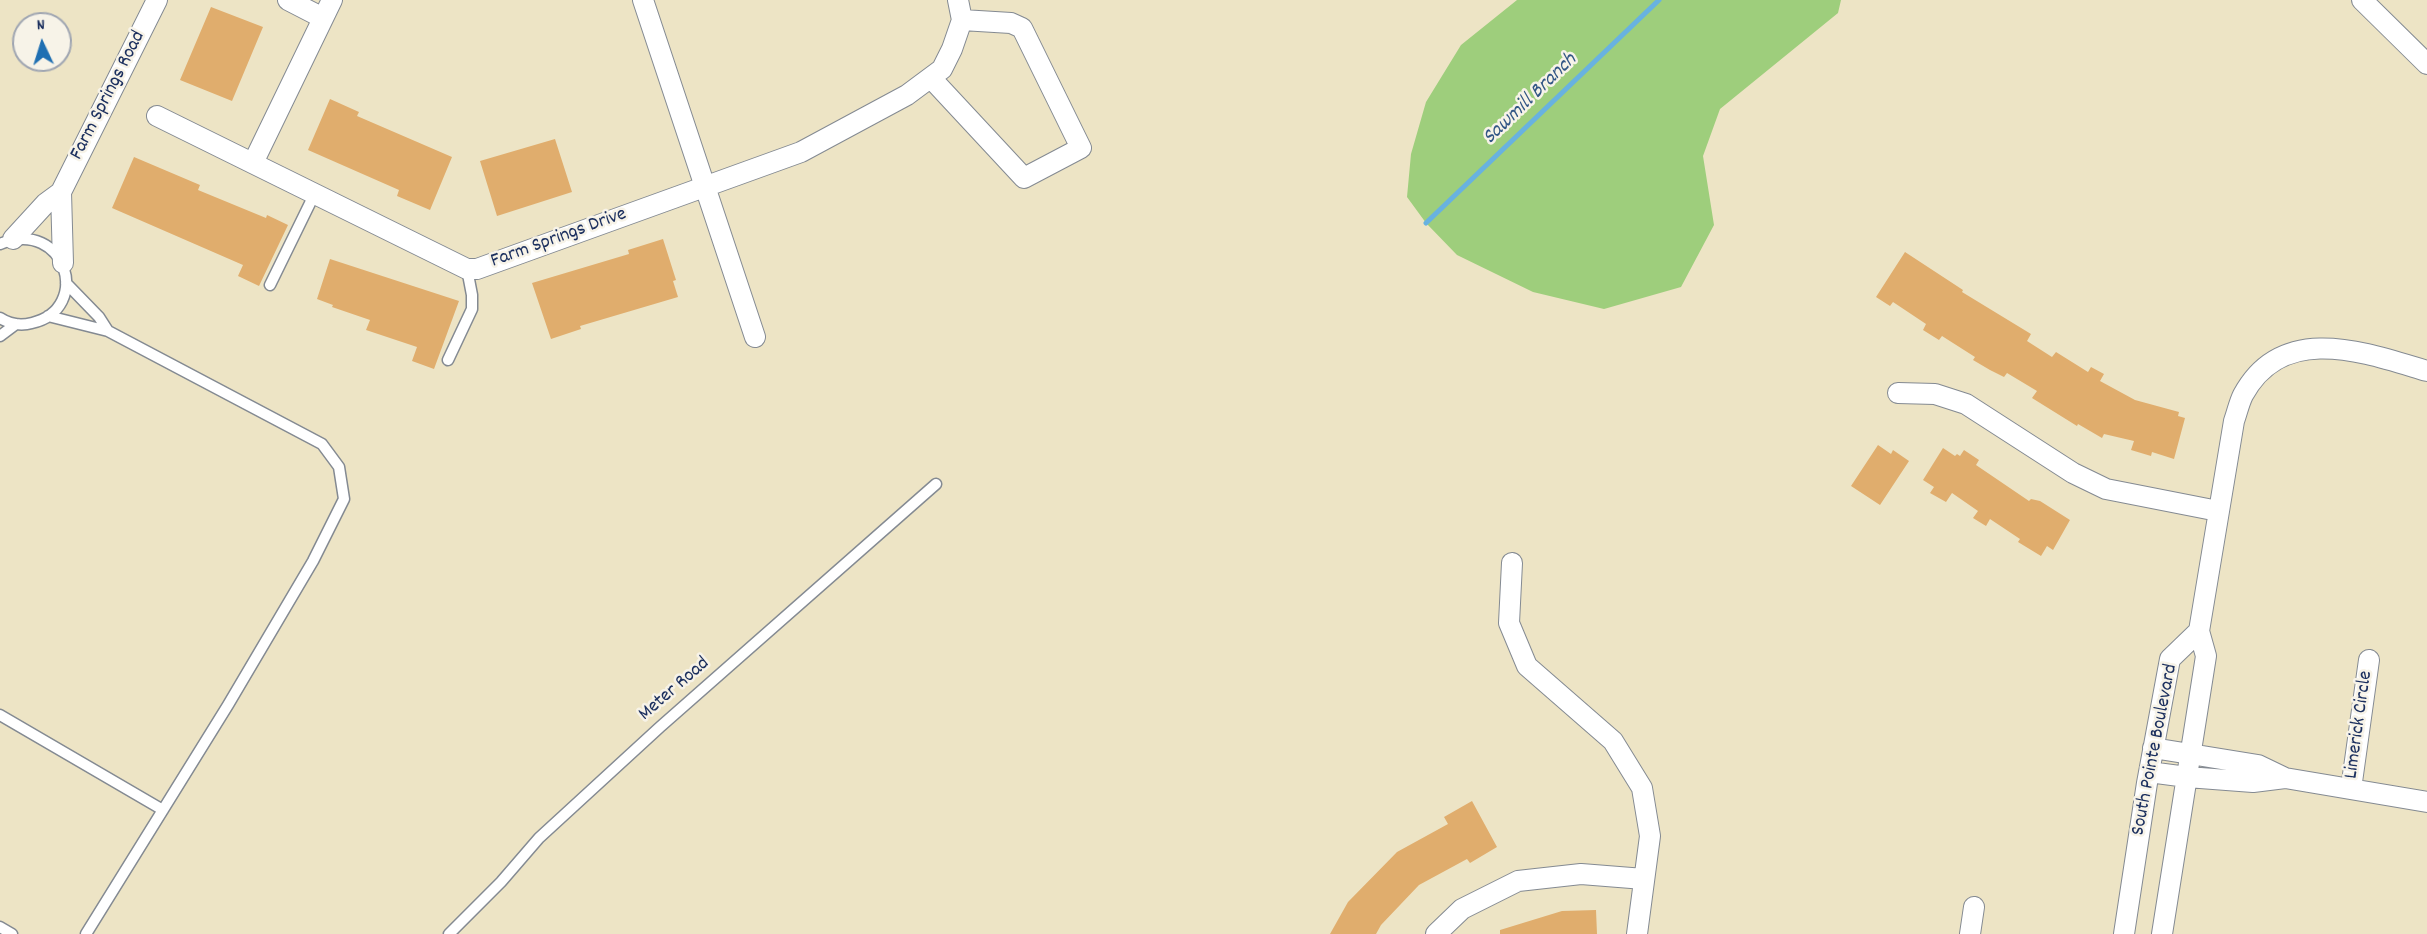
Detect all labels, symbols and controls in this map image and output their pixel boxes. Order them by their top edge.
north arrow [12,12,72,72]
text: N [36,14,46,37]
street label: Farm Springs Road [66,27,152,165]
water label: Sawmill Branch [1479,49,1583,151]
street label: Farm Springs Drive [488,203,630,275]
street label: Meter Road [635,653,715,727]
street label: South Pointe Boulevard [2128,662,2184,838]
street label: Limerick Circle [2341,669,2379,781]

